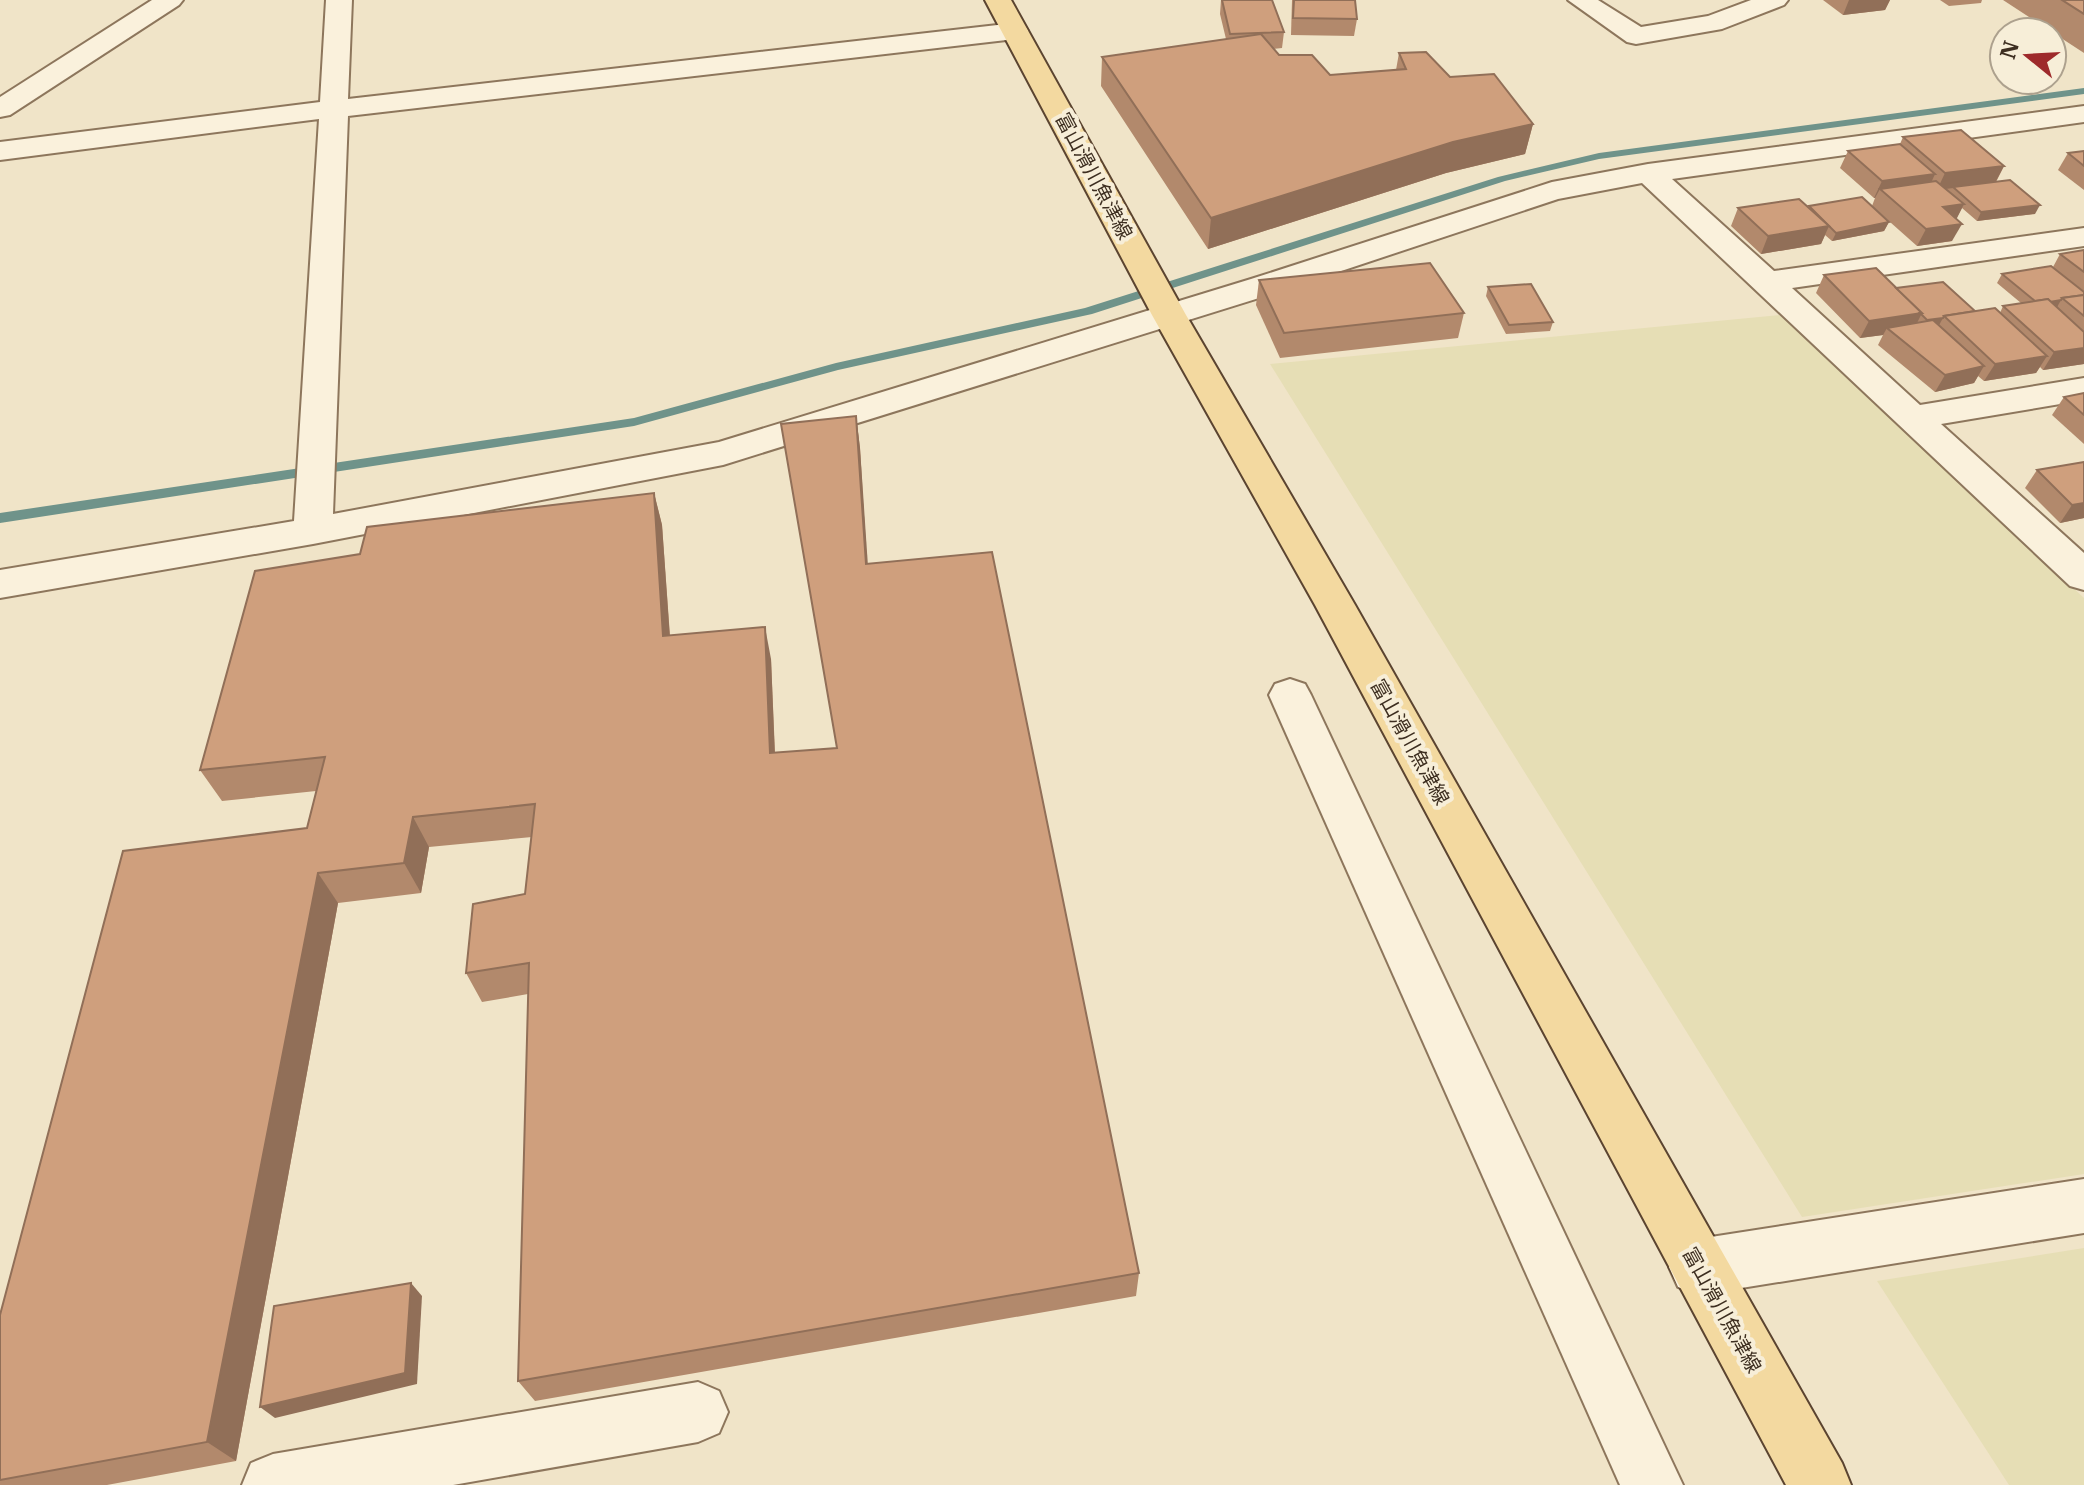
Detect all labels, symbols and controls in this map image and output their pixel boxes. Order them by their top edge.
north arrow [1988,16,2068,96]
text: N [1992,37,2025,62]
street label: 富山滑川魚津線 [1050,108,1139,244]
street label: 富山滑川魚津線 [1365,674,1456,810]
street label: 富山滑川魚津線 [1677,1242,1768,1378]

